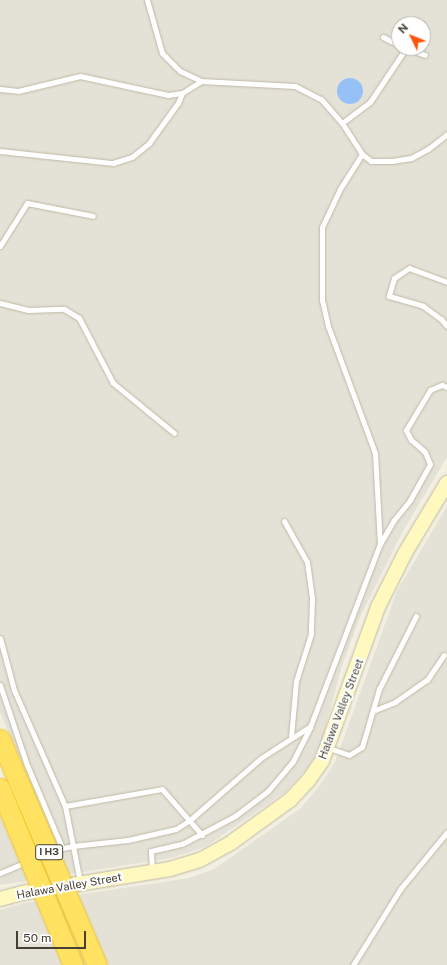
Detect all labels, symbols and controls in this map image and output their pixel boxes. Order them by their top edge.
north arrow [391,16,431,56]
text: N [396,21,410,36]
street label: Halawa Valley Street [316,657,366,761]
road number: I H3 [35,844,63,860]
street label: Halawa Valley Street [15,870,123,902]
scale bar [18,923,88,949]
text: 50 m [23,931,51,945]

